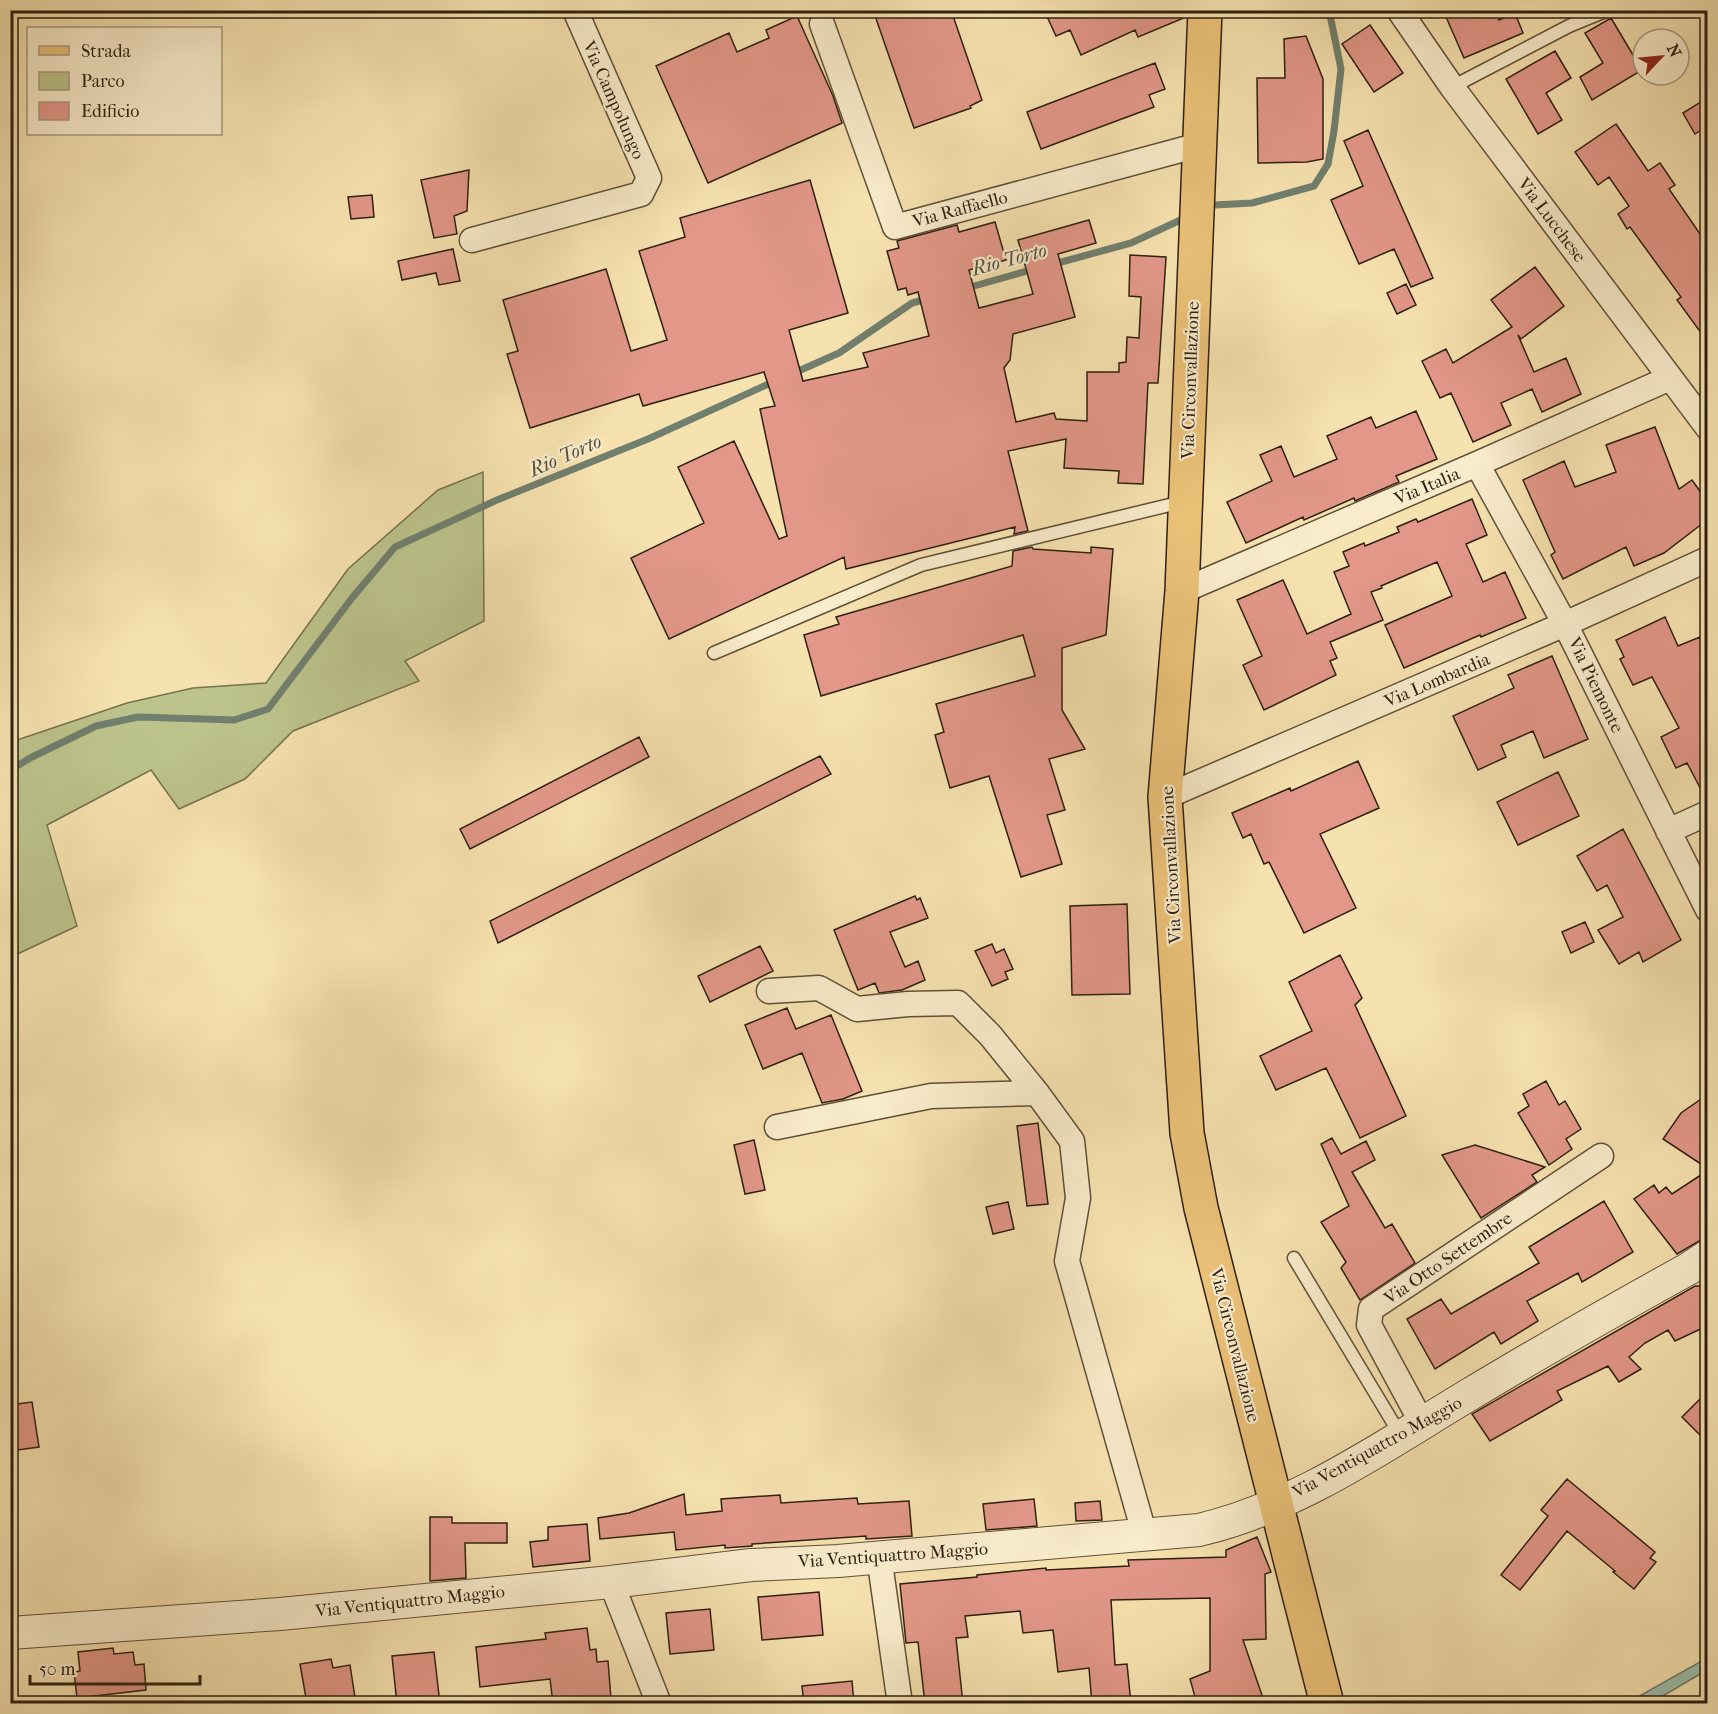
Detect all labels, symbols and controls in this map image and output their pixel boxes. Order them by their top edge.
legend [27,27,222,135]
north arrow [1631,27,1691,87]
street label: Via Campolungo [578,37,649,163]
text: Strada [81,41,132,62]
text: N [1663,41,1686,61]
text: Parco [81,71,125,92]
text: Edificio [81,101,139,122]
street label: Via Lucchese [1512,173,1590,267]
street label: Via Raffaello [909,187,1010,233]
water label: Rio Torto [967,238,1049,281]
street label: Via Circonvallazione [1177,301,1204,460]
water label: Rio Torto [524,429,605,482]
street label: Via Italia [1390,463,1464,510]
street label: Via Piemonte [1563,633,1628,736]
street label: Via Lombardia [1380,649,1494,713]
street label: Via Circonvallazione [1157,785,1186,945]
street label: Via Otto Settembre [1379,1208,1516,1310]
street label: Via Circonvallazione [1205,1265,1264,1424]
street label: Via Ventiquattro Maggio [1288,1392,1466,1503]
street label: Via Ventiquattro Maggio [796,1538,989,1573]
street label: Via Ventiquattro Maggio [313,1581,506,1622]
scale bar [30,1648,200,1686]
text: 50 m [39,1659,76,1680]

